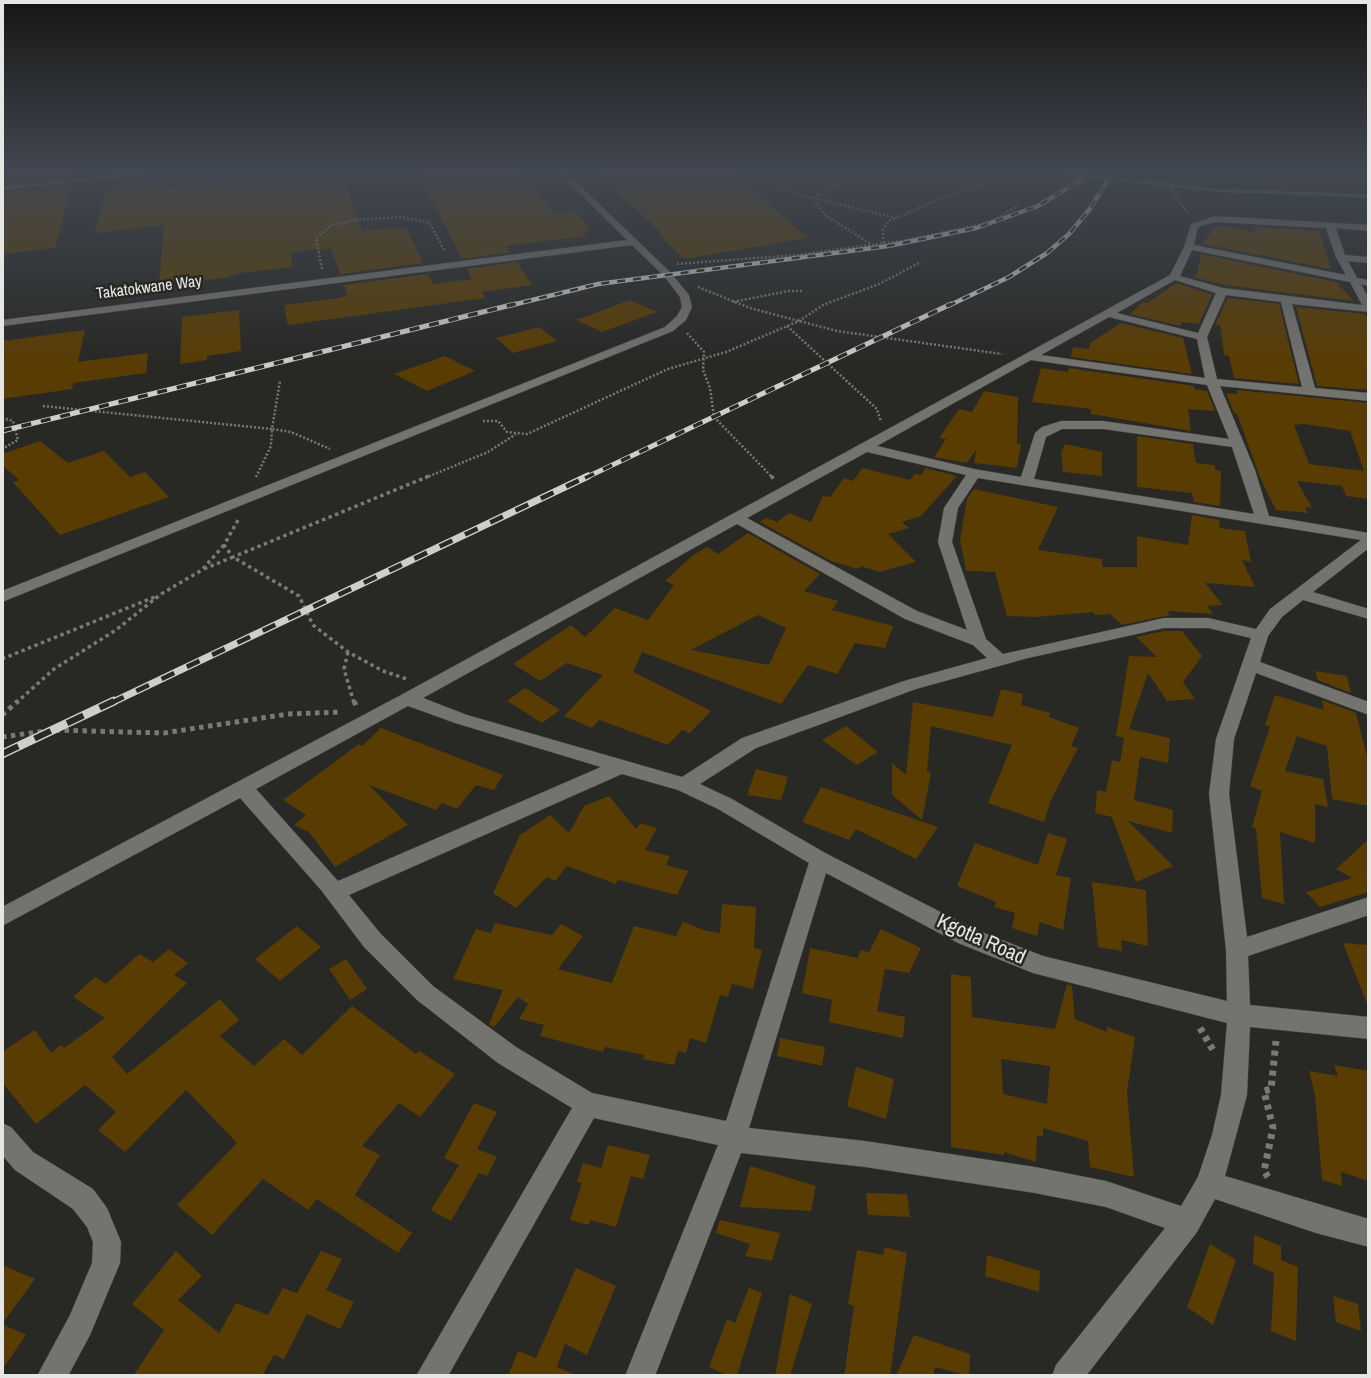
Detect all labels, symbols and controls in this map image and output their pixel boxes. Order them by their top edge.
street label: Takatokwane Way [95,272,203,304]
street label: Kgotla Road [933,909,1029,971]

